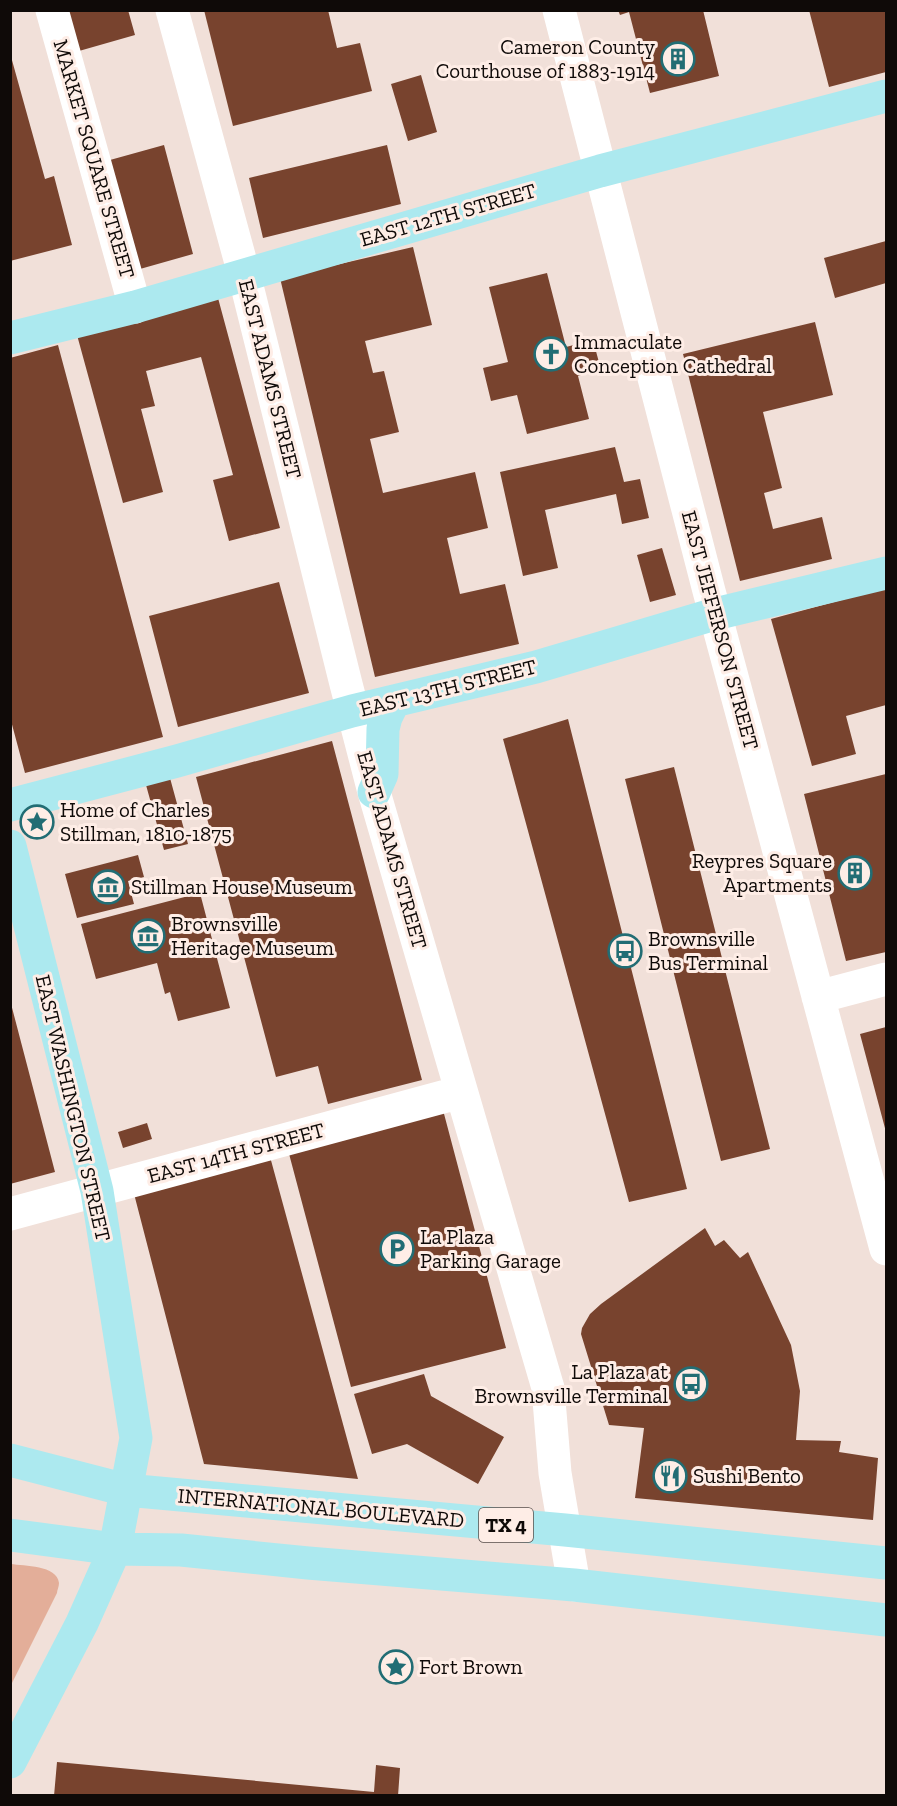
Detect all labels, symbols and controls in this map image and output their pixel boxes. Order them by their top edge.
place label: Cameron County Courthouse of 1883-1914 [436,34,655,83]
street label: MARKET SQUARE STREET [48,36,141,281]
building icon: Cameron County Courthouse of 1883-1914 [660,41,696,77]
street label: EAST 12TH STREET [357,177,539,252]
street label: EAST ADAMS STREET [234,277,307,481]
place label: Immaculate Conception Cathedral [574,329,772,378]
church icon: Immaculate Conception Cathedral [533,336,569,372]
street label: EAST JEFFERSON STREET [677,508,764,752]
street label: EAST 13TH STREET [357,653,539,722]
street label: EAST ADAMS STREET [352,748,433,952]
place label: Home of Charles Stillman, 1810-1875 [60,797,232,846]
place icon: Home of Charles Stillman, 1810-1875 [19,804,55,840]
place label: Reypres Square Apartments [692,848,832,897]
building icon: Reypres Square Apartments [837,855,873,891]
museum icon: Stillman House Museum [90,869,126,905]
place label: Stillman House Museum [131,874,353,899]
place label: Brownsville Heritage Museum [171,911,334,960]
museum icon: Brownsville Heritage Museum [130,918,166,954]
place label: Brownsville Bus Terminal [648,926,769,975]
bus stop icon: Brownsville Bus Terminal [607,933,643,969]
street label: EAST WASHINGTON STREET [31,972,116,1243]
street label: EAST 14TH STREET [145,1117,327,1188]
place label: La Plaza Parking Garage [420,1224,561,1273]
parking icon: La Plaza Parking Garage [379,1231,415,1267]
place label: La Plaza at Brownsville Terminal [474,1359,668,1408]
bus stop icon: La Plaza at Brownsville Terminal [673,1366,709,1402]
restaurant icon: Sushi Bento [652,1458,688,1494]
place label: Sushi Bento [693,1463,801,1488]
street label: INTERNATIONAL BOULEVARD [177,1483,465,1532]
road number: TX 4 [479,1508,533,1542]
place icon: Fort Brown [378,1649,414,1685]
place label: Fort Brown [419,1654,523,1679]

